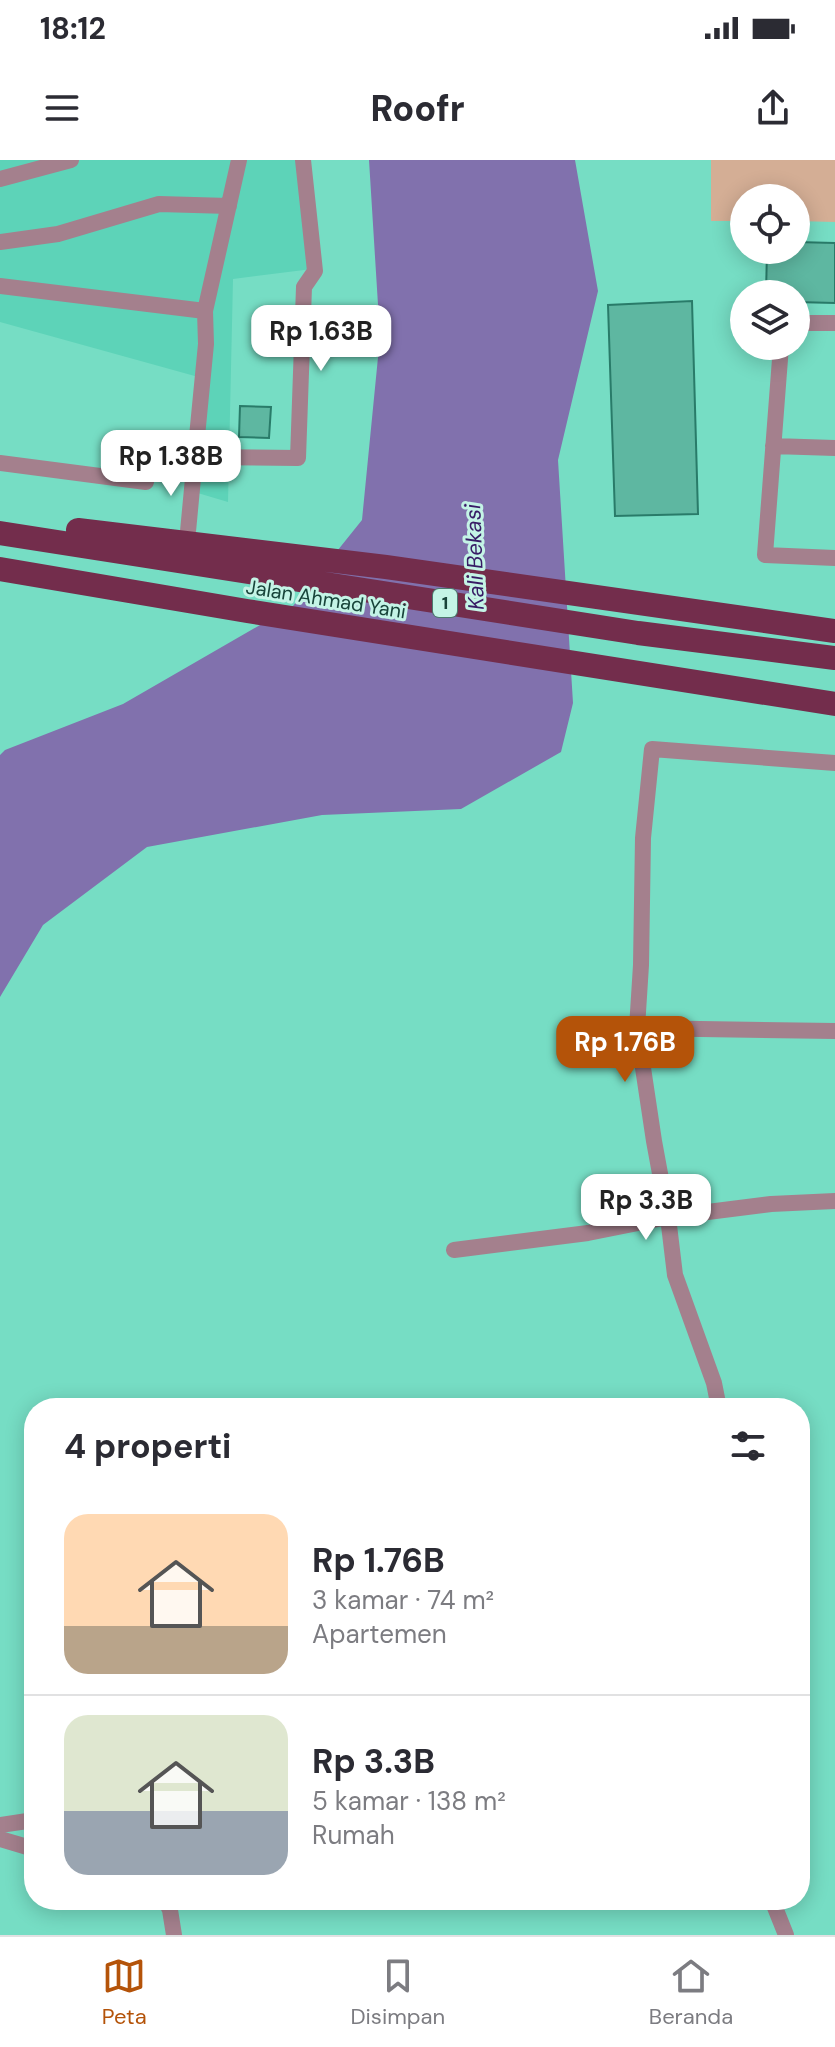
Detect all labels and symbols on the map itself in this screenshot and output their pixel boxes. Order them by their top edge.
pin: Rp 1.63B [238,305,404,373]
pin: Rp 1.38B [88,430,254,498]
water label: Kali Bekasi [458,503,491,611]
street label: Jalan Ahmad Yani [244,574,408,624]
road number: 1 [433,589,457,617]
pin: Rp 1.76B [542,1016,708,1084]
pin: Rp 3.3B [572,1174,720,1242]

